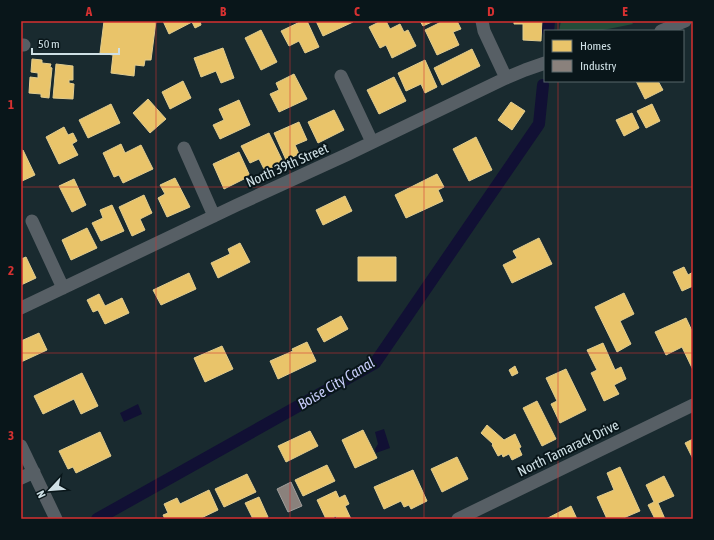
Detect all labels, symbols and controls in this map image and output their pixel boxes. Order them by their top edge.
text: A [85,4,93,19]
text: B [220,4,227,19]
text: C [354,4,360,19]
text: D [487,4,495,19]
text: E [622,4,628,19]
scale bar [32,30,119,56]
legend [544,30,684,82]
text: 50 m [38,37,60,51]
text: Homes [580,39,611,53]
text: Industry [580,59,617,73]
text: 1 [8,97,14,112]
street label: North 39th Street [243,140,331,190]
text: 2 [8,263,14,278]
water label: Boise City Canal [295,353,377,413]
street label: North Tamarack Drive [515,417,621,479]
text: 3 [8,428,14,443]
north arrow [30,470,70,510]
text: N [34,489,48,500]

